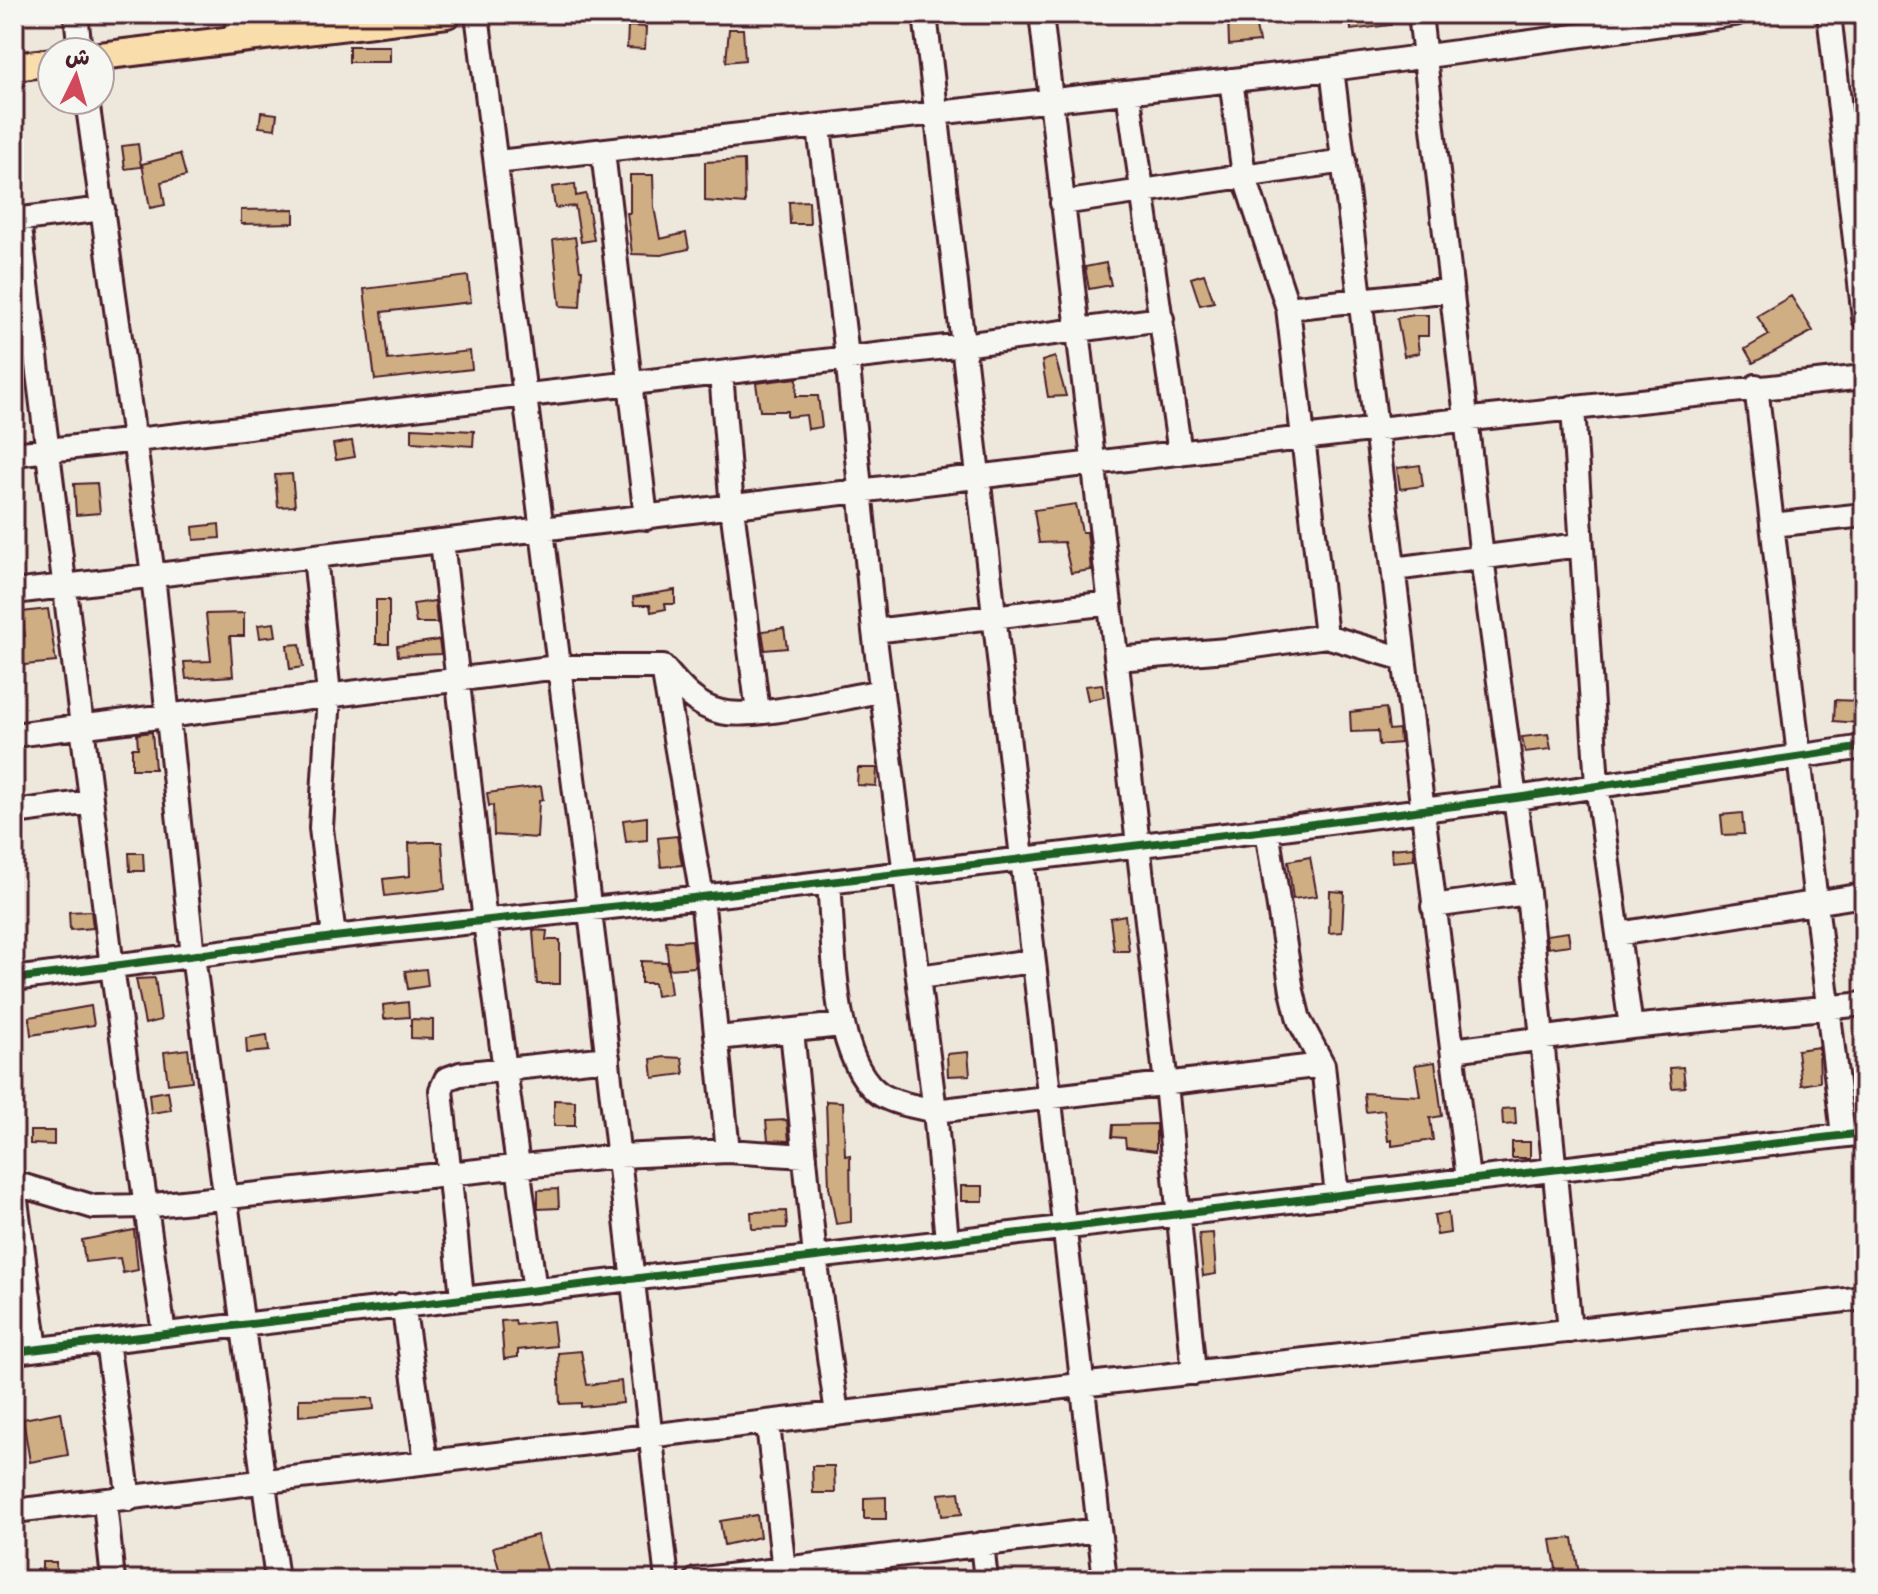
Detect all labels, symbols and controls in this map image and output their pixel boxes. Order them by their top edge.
north arrow [36,36,116,116]
text: ش [64,43,91,71]

